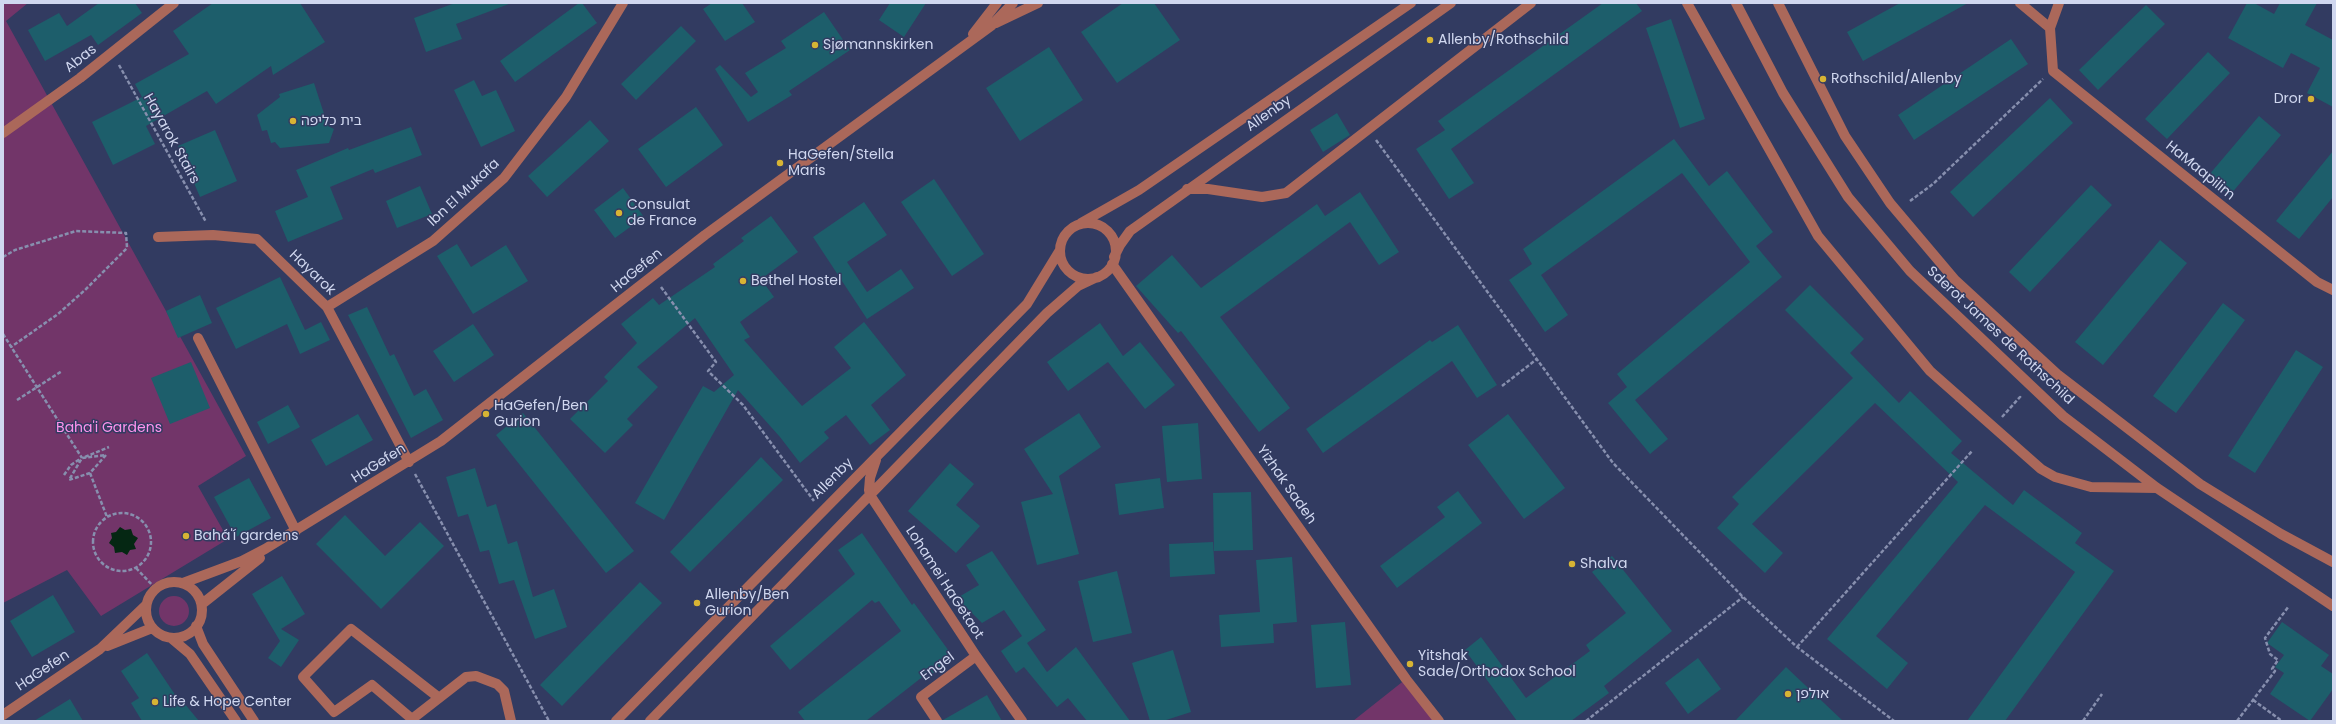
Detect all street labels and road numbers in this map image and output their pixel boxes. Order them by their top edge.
street label: Abas [62,41,100,77]
street label: Hayarok Stairs [139,91,203,187]
street label: Allenby [1243,92,1295,136]
street label: HaMaapilim [2162,138,2238,204]
street label: Ibn El Mukafa [425,156,503,230]
street label: HaGefen [608,245,666,297]
street label: Hayarok [285,247,339,299]
street label: Sderot James de Rothschild [1923,263,2077,409]
street label: HaGefen [349,441,409,487]
street label: Yizhak Sadeh [1253,442,1319,528]
street label: Allenby [809,455,857,503]
street label: Lohamei HaGetaot [901,523,987,643]
street label: HaGefen [13,647,73,695]
street label: Engel [918,649,958,685]

